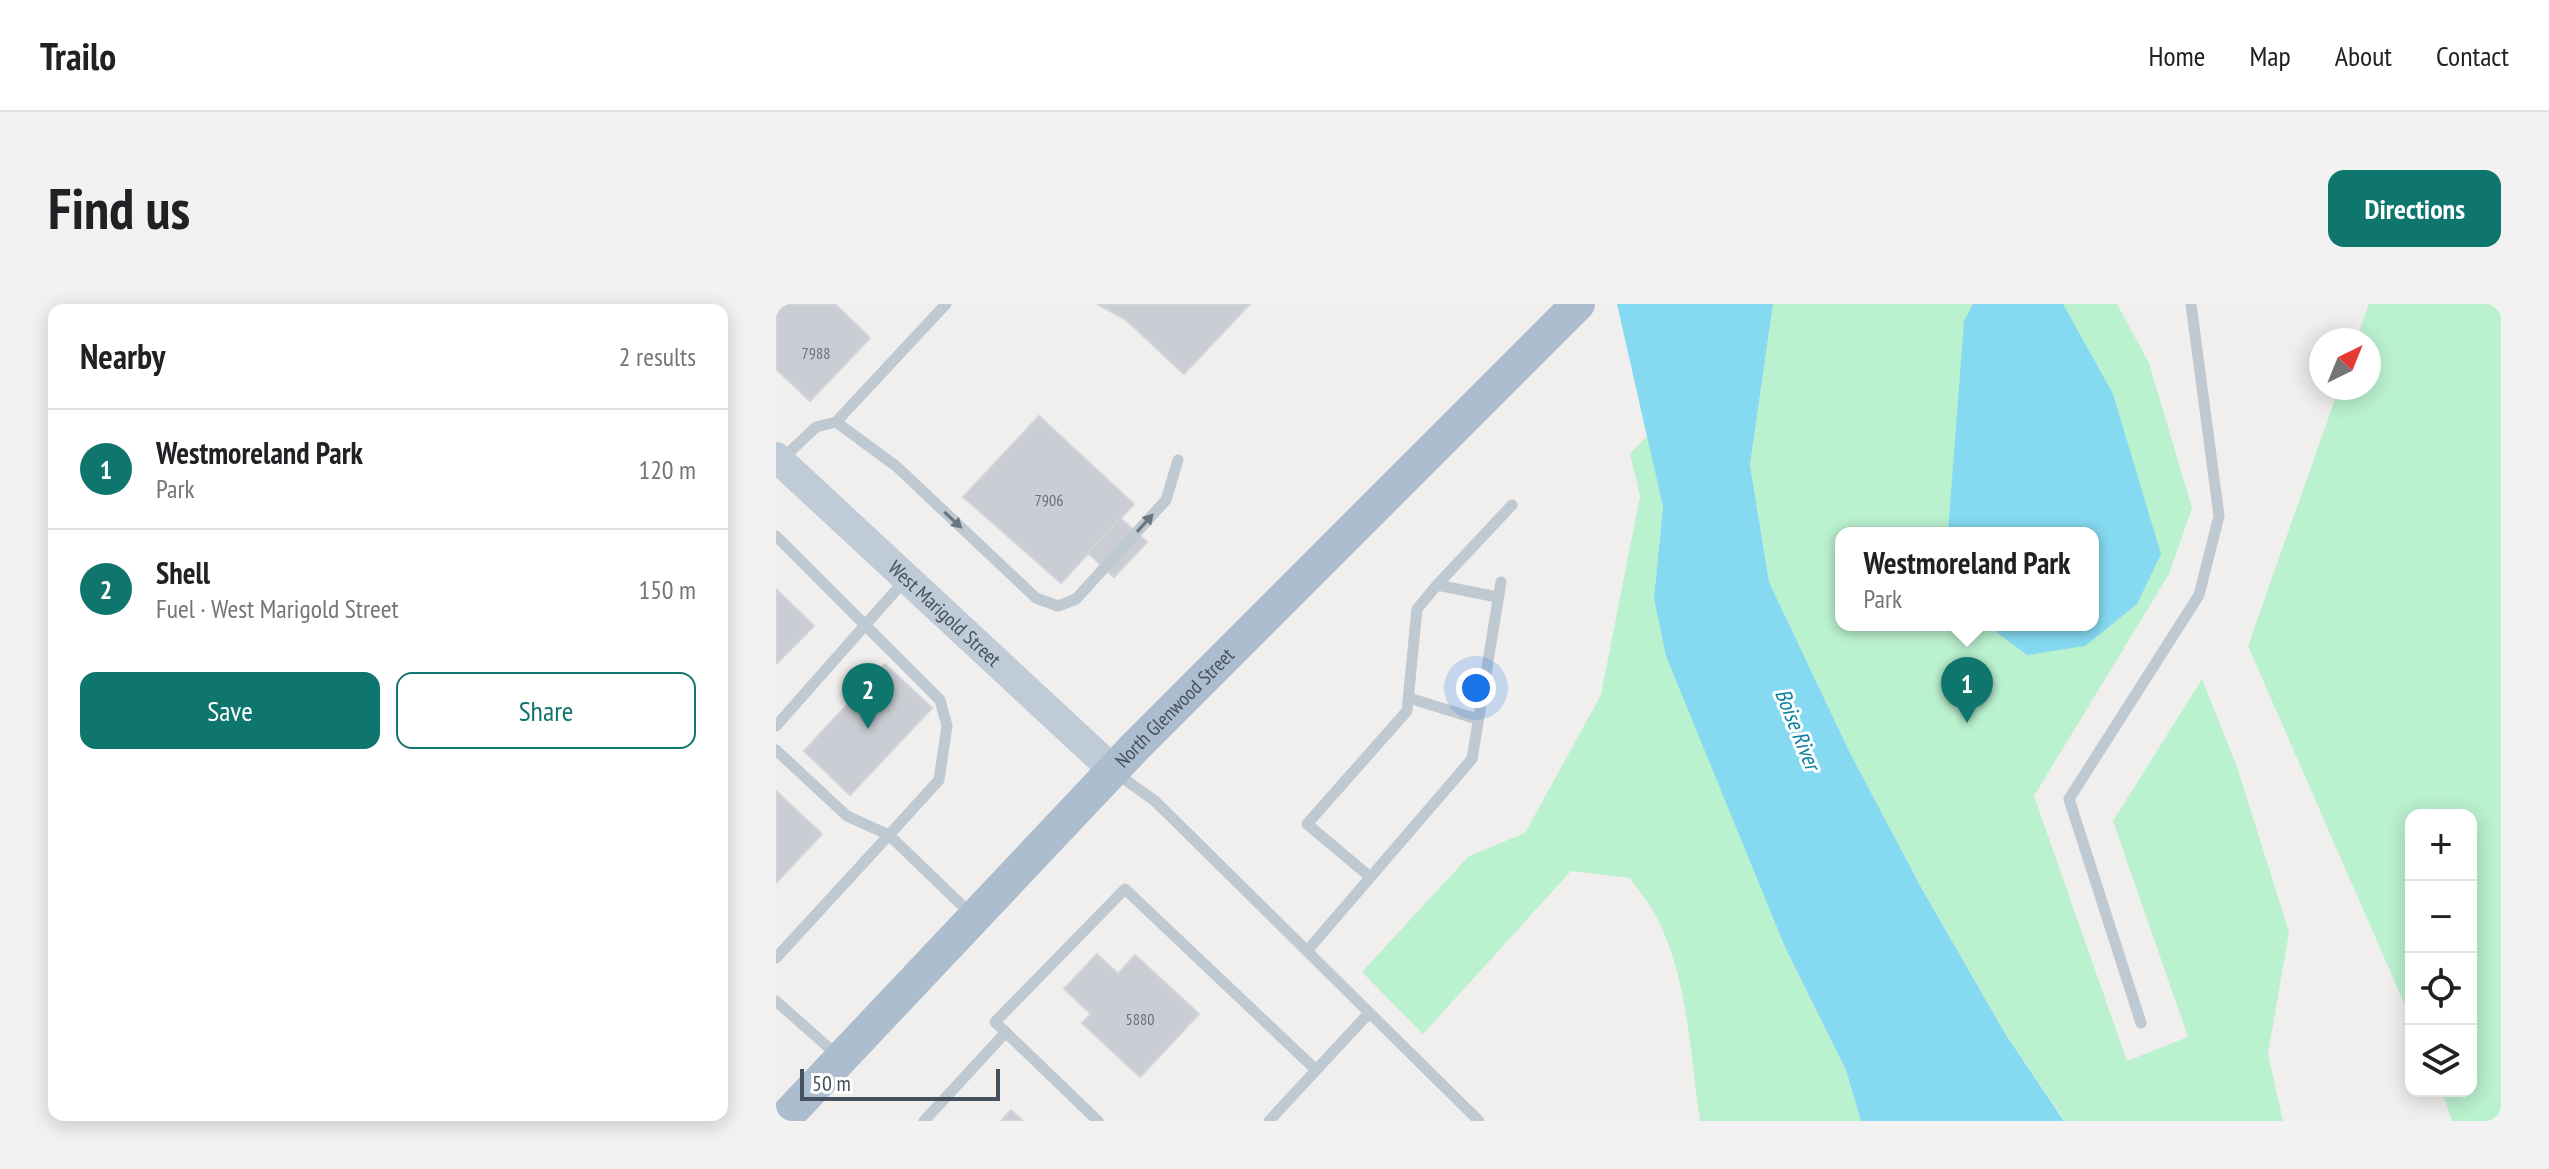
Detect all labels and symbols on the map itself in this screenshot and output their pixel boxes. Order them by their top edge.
north arrow [2309,328,2381,400]
house number: 7988 [802,343,830,363]
house number: 7906 [1035,490,1063,510]
one-way arrow [943,510,962,528]
one-way arrow [1136,514,1153,534]
street label: West Marigold Street [883,555,1007,673]
street label: North Glenwood Street [1109,642,1240,773]
pin: 1 [1941,657,1993,723]
pin: 2 [842,663,894,729]
your location [1456,668,1496,708]
water label: Boise River [1769,684,1828,776]
house number: 5880 [1126,1009,1154,1029]
scale bar [800,1065,1000,1101]

